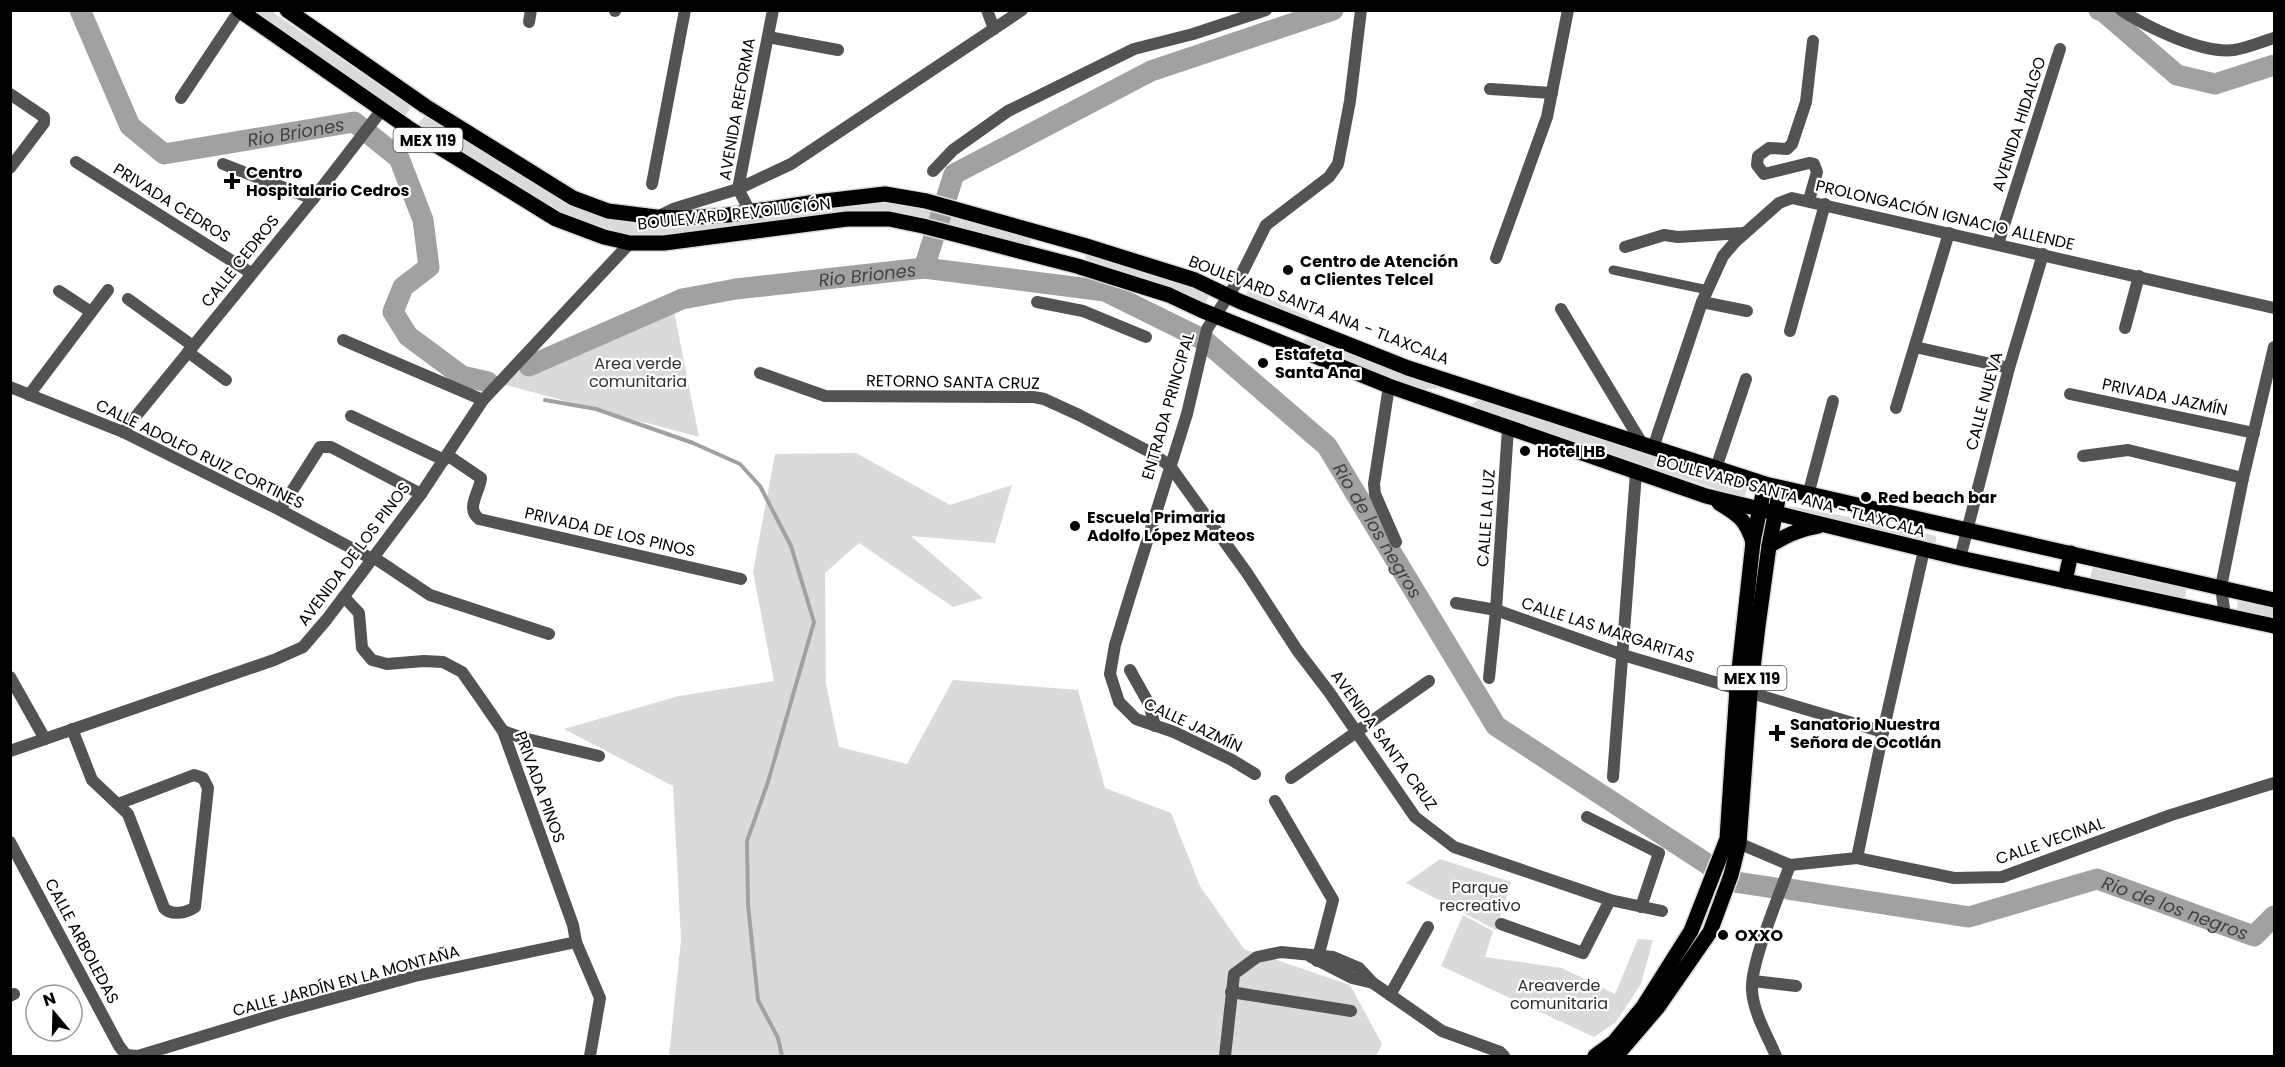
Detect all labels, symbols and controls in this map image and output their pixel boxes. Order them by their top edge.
street label: AVENIDA REFORMA [713,36,761,182]
street label: AVENIDA HIDALGO [1986,54,2052,194]
water label: Rio Briones [245,111,346,152]
road number: MEX 119 [394,128,462,152]
street label: PRIVADA CEDROS [109,158,235,248]
place label: Centro Hospitalario Cedros [246,161,409,202]
marker: Centro Hospitalario Cedros [223,172,241,190]
street label: PROLONGACIÓN IGNACIO ALLENDE [1813,174,2077,256]
street label: BOULEVARD REVOLUCIÓN [636,192,832,236]
street label: CALLE CEDROS [196,210,284,312]
street label: BOULEVARD SANTA ANA - TLAXCALA [1185,250,1453,371]
place label: Centro de Atención a Clientes Telcel [1300,250,1458,291]
water label: Rio Briones [817,256,917,292]
marker: Centro de Atención a Clientes Telcel [1281,263,1295,277]
street label: ENTRADA PRINCIPAL [1136,329,1200,482]
place label: Estafeta Santa Ana [1275,343,1361,384]
street label: CALLE NUEVA [1960,349,2008,453]
park label: Area verde comunitaria [589,352,687,393]
marker: Estafeta Santa Ana [1256,356,1270,370]
street label: RETORNO SANTA CRUZ [866,369,1040,395]
street label: PRIVADA JAZMÍN [2100,372,2230,422]
street label: CALLE ADOLFO RUIZ CORTINES [92,393,308,515]
place label: Hotel HB [1537,440,1606,463]
marker: Hotel HB [1518,444,1532,458]
street label: BOULEVARD SANTA ANA - TLAXCALA [1654,449,1928,543]
water label: Rio de los negros [1327,458,1429,603]
street label: CALLE LA LUZ [1471,468,1501,568]
street label: AVENIDA DE LOS PINOS [292,477,416,631]
place label: Red beach bar [1878,486,1997,509]
marker: Red beach bar [1859,490,1873,504]
street label: PRIVADA DE LOS PINOS [523,501,697,563]
place label: Escuela Primaria Adolfo López Mateos [1087,506,1255,547]
marker: Escuela Primaria Adolfo López Mateos [1068,519,1082,533]
street label: CALLE LAS MARGARITAS [1518,591,1698,669]
street label: AVENIDA SANTA CRUZ [1325,665,1443,815]
road number: MEX 119 [1718,666,1786,690]
street label: CALLE JAZMÍN [1140,692,1246,758]
place label: Sanatorio Nuestra Señora de Ocotlán [1790,713,1941,754]
marker: Sanatorio Nuestra Señora de Ocotlán [1768,724,1786,742]
street label: PRIVADA PINOS [509,728,571,846]
street label: CALLE VECINAL [1993,812,2108,870]
water label: Rio de los negros [2099,869,2252,946]
street label: CALLE ARBOLEDAS [39,874,125,1008]
park label: Parque recreativo [1439,876,1521,917]
place label: OXXO [1735,924,1783,947]
marker: OXXO [1716,928,1730,942]
street label: CALLE JARDÍN EN LA MONTAÑA [230,940,462,1022]
park label: Areaverde comunitaria [1510,974,1608,1015]
north arrow [24,983,84,1043]
text: N [40,986,59,1012]

